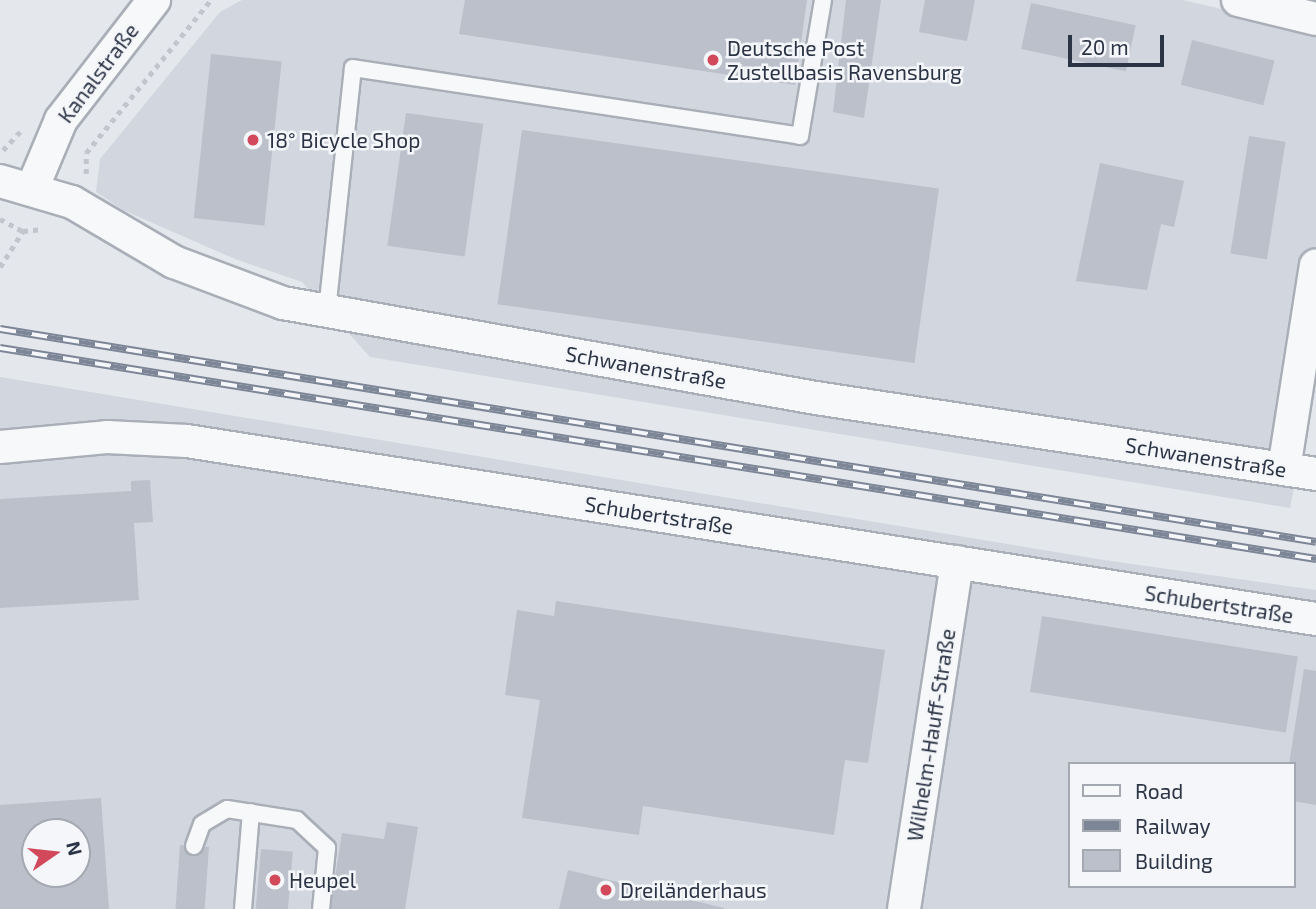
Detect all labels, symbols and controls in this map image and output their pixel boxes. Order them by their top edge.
street label: Kanalstraße [52,18,144,128]
scale bar [1071,21,1167,65]
text: 20 m [1081,34,1129,59]
place label: Deutsche Post Zustellbasis Ravensburg [727,35,962,85]
marker: Deutsche Post Zustellbasis Ravensburg [705,52,721,68]
place label: 18° Bicycle Shop [267,127,420,153]
marker: 18° Bicycle Shop [245,132,261,148]
street label: Schwanenstraße [564,340,728,394]
street label: Schwanenstraße [1124,432,1288,482]
street label: Schubertstraße [583,491,735,539]
street label: Schubertstraße [1143,580,1295,628]
street label: Wilhelm-Hauff-Straße [902,627,960,843]
legend [1068,762,1295,888]
text: Road [1135,778,1183,803]
text: Railway [1135,813,1211,838]
north arrow [21,818,91,888]
text: N [62,839,88,858]
text: Building [1135,848,1213,873]
place label: Heupel [289,867,356,893]
marker: Heupel [267,872,283,888]
place label: Dreiländerhaus [620,877,767,903]
marker: Dreiländerhaus [598,882,614,898]

